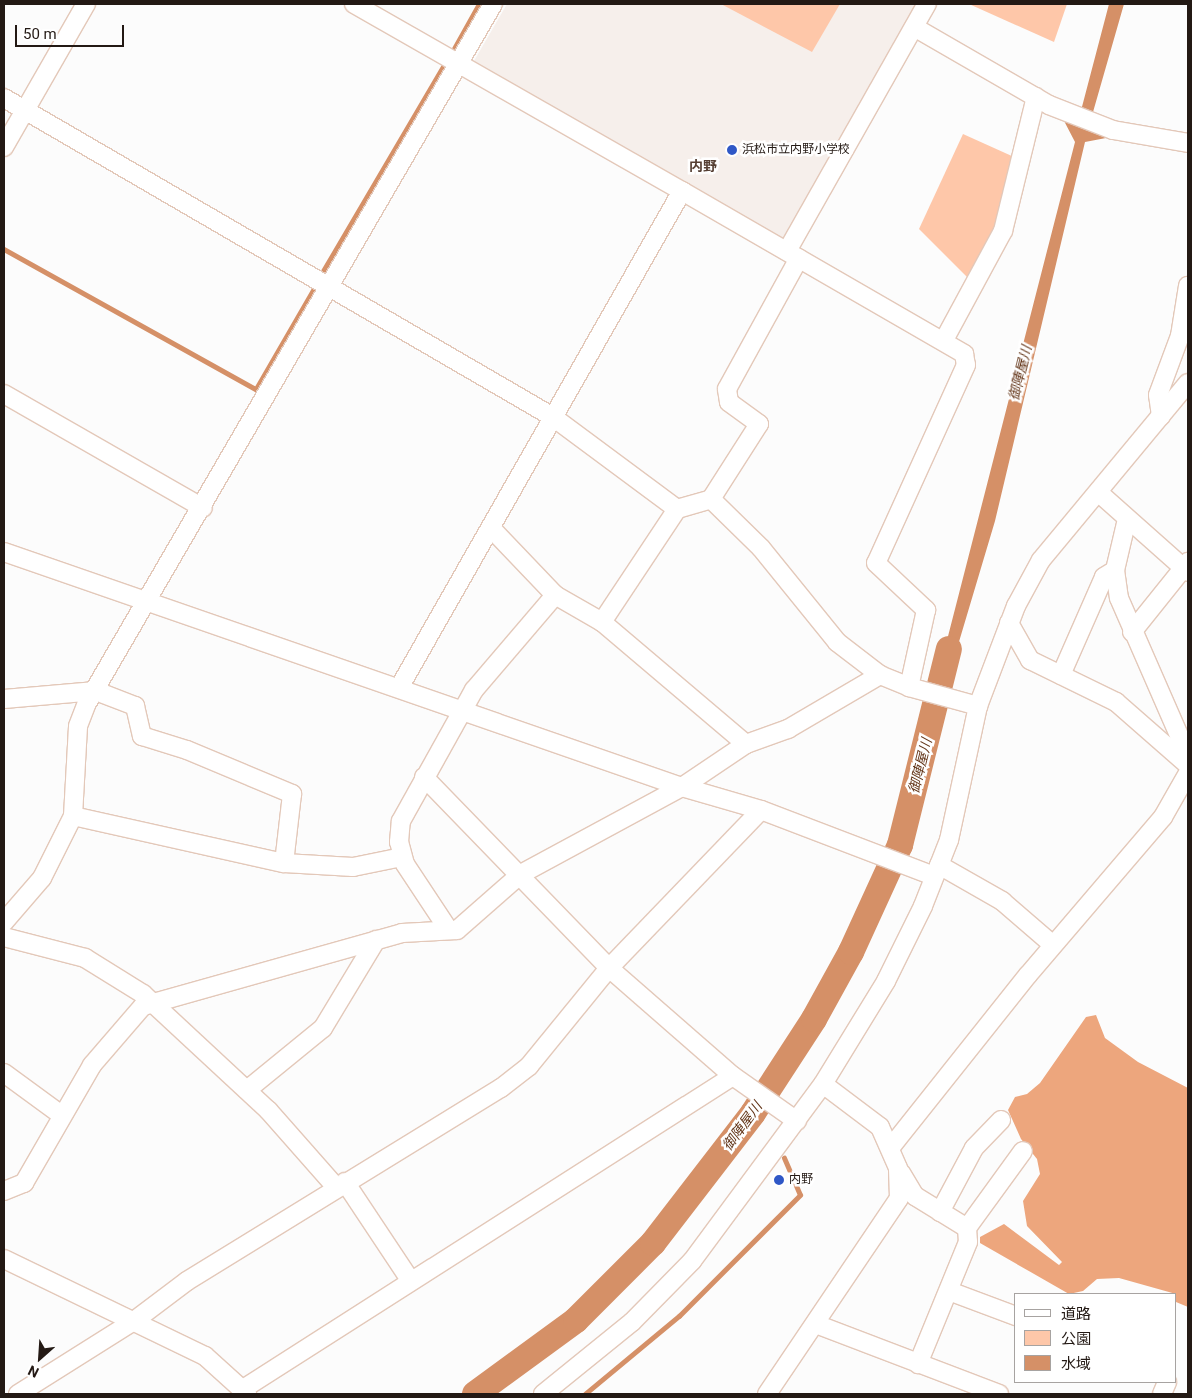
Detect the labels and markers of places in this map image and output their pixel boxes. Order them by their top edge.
place label: 浜松市立内野小学校 [742,143,850,157]
marker: 浜松市立内野小学校 [726,144,738,156]
place label: 内野 [789,1173,813,1187]
marker: 内野 [773,1174,785,1186]

